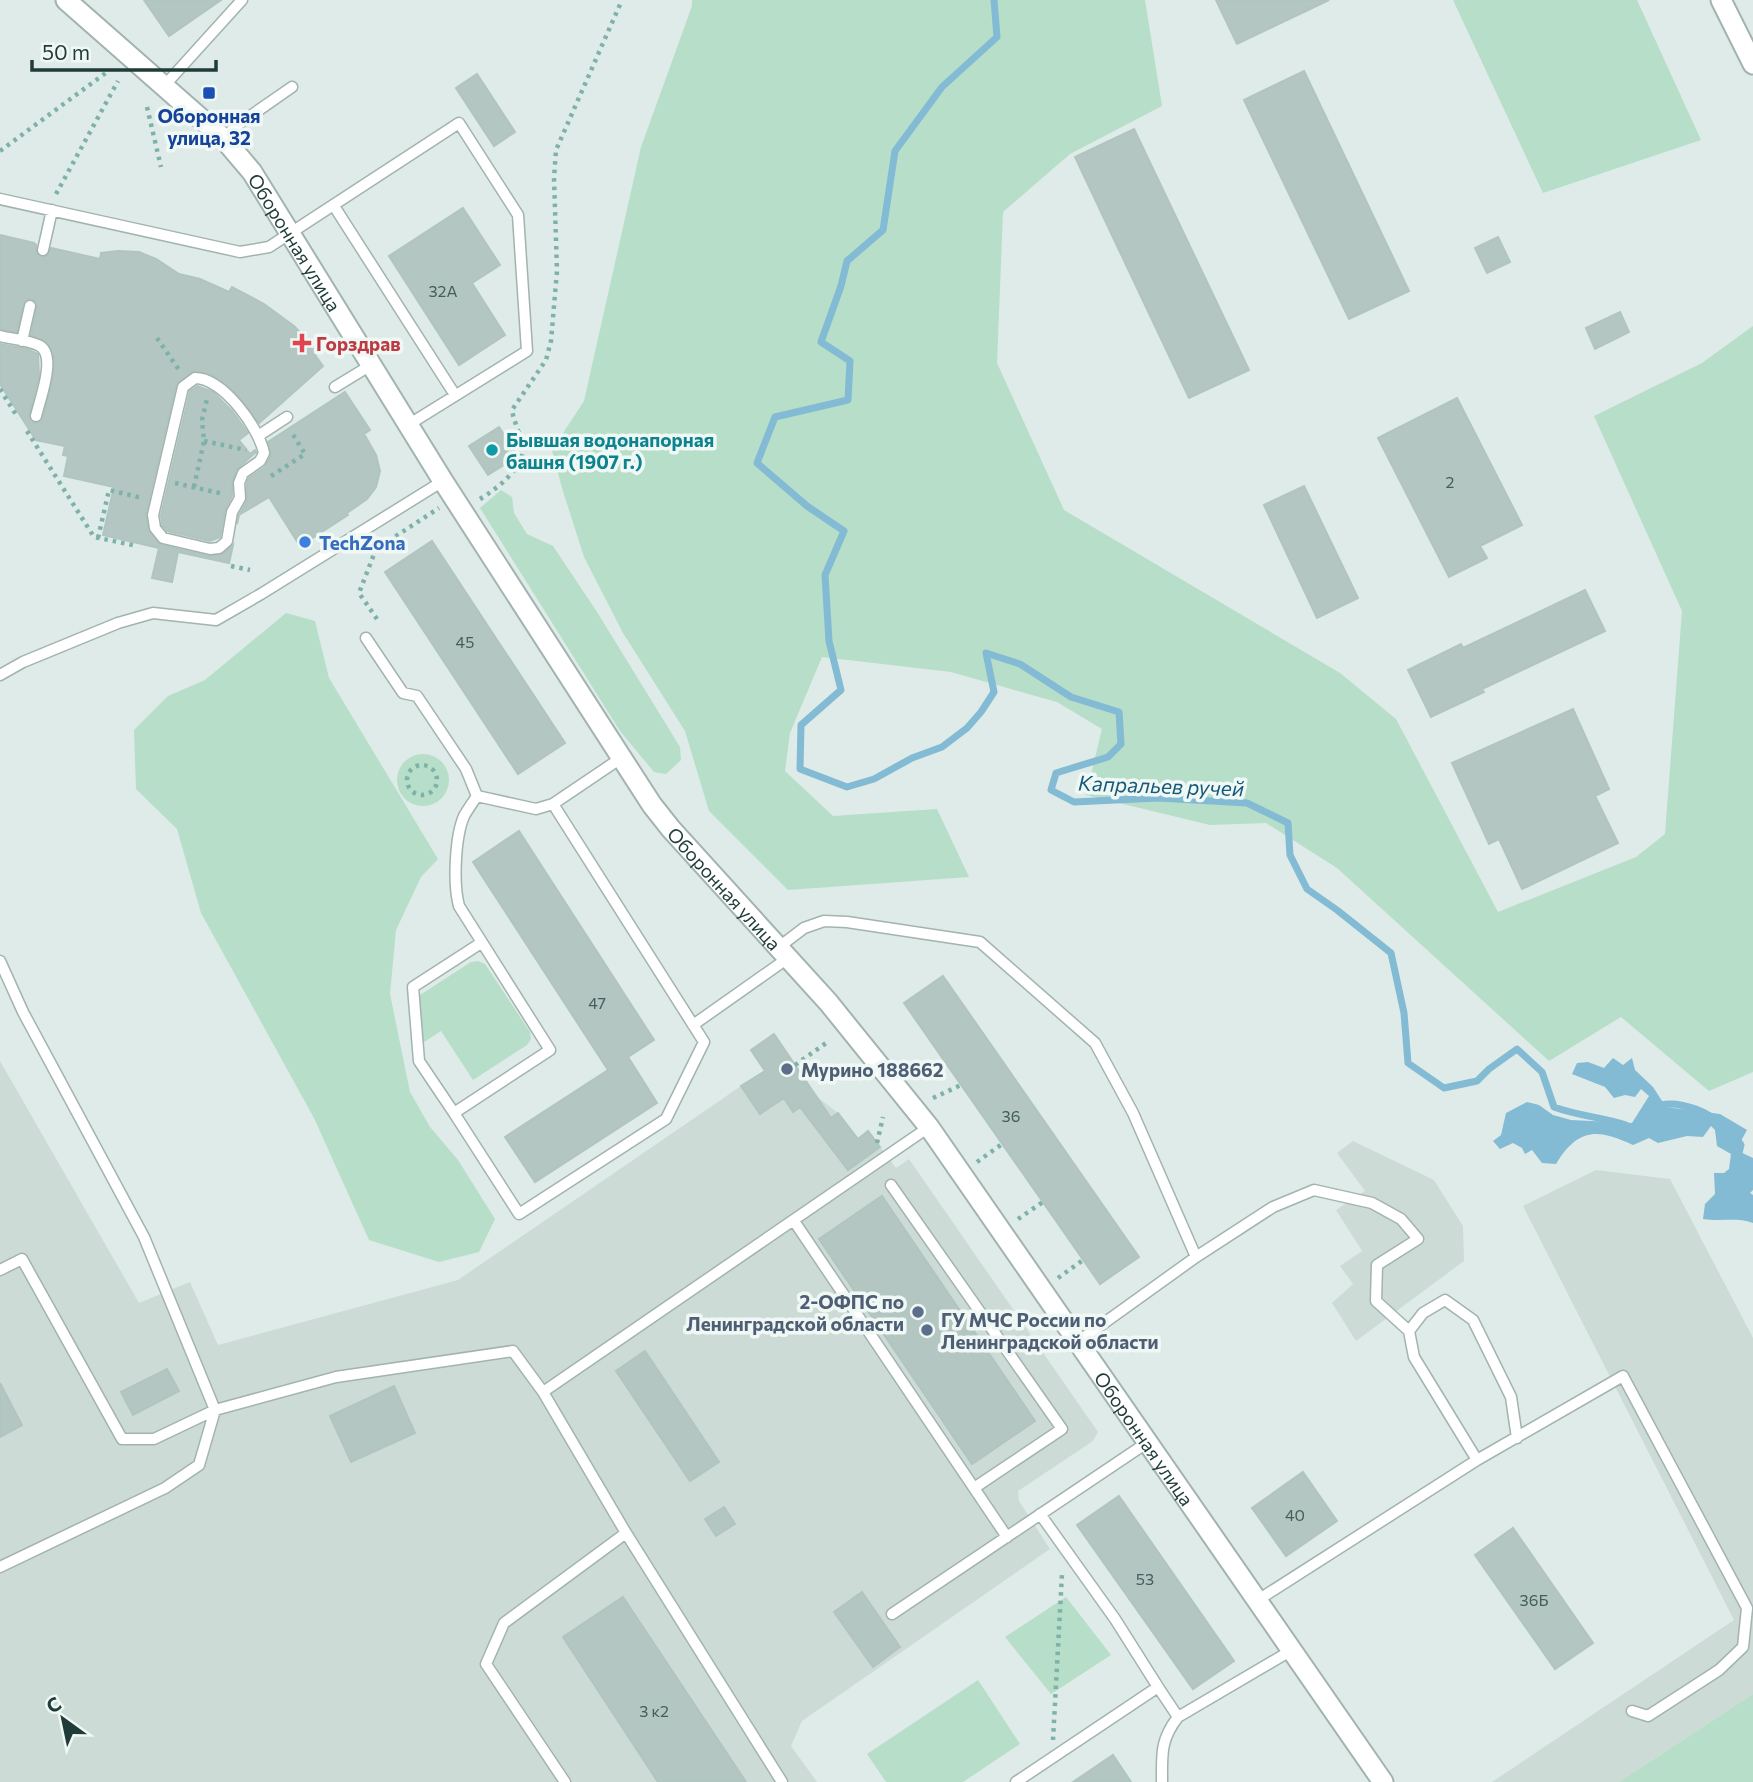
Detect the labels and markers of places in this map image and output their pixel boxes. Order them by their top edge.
marker: Оборонная улица, 32 [201,85,217,101]
place label: Оборонная улица, 32 [157,104,261,149]
place label: Горздрав [316,332,401,355]
marker: Горздрав [294,335,310,351]
place label: Бывшая водонапорная башня (1907 г.) [506,428,714,473]
marker: Бывшая водонапорная башня (1907 г.) [484,442,500,458]
place label: TechZona [319,531,405,554]
marker: TechZona [297,534,313,550]
place label: Мурино 188662 [801,1058,944,1081]
marker: Мурино 188662 [779,1061,795,1077]
place label: 2-ОФПС по Ленинградской области [686,1290,904,1335]
marker: 2-ОФПС по Ленинградской области [910,1304,926,1320]
place label: ГУ МЧС России по Ленинградской области [941,1308,1159,1353]
marker: ГУ МЧС России по Ленинградской области [919,1322,935,1338]

